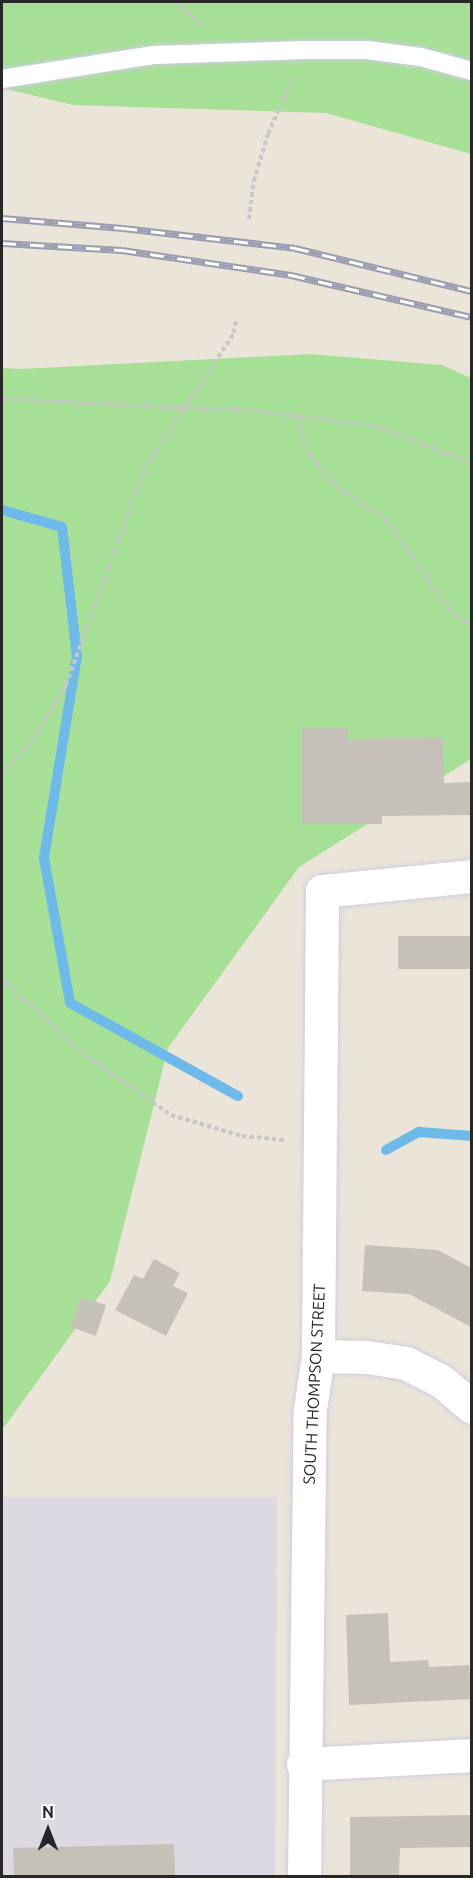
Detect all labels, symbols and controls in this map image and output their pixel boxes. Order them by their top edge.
street label: SOUTH THOMPSON STREET [299,1283,329,1485]
north arrow [18,1800,78,1860]
text: N [42,1803,54,1821]

